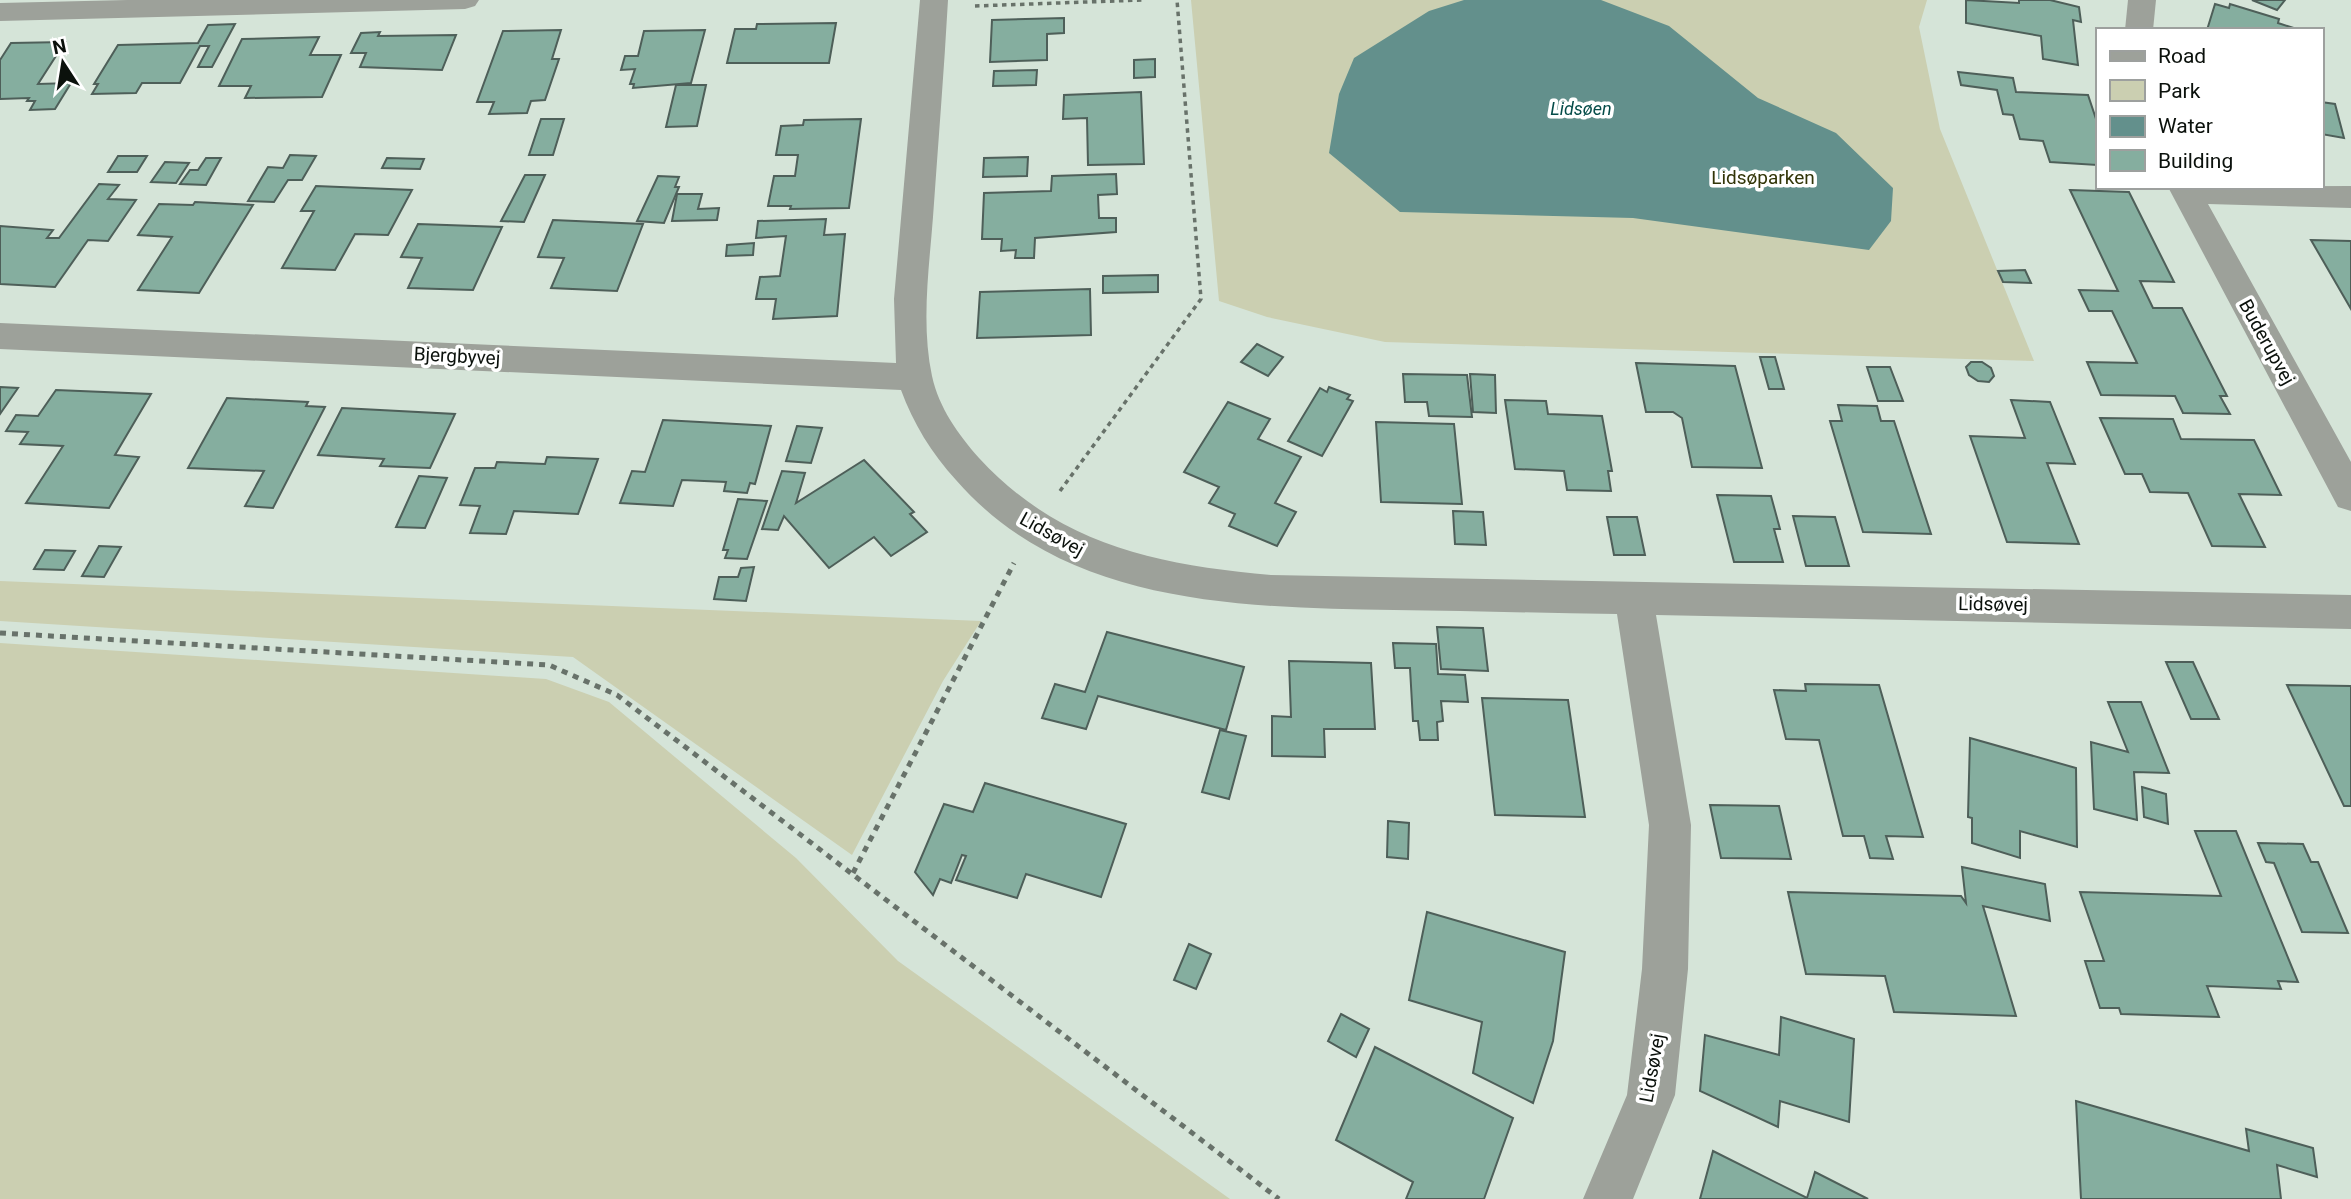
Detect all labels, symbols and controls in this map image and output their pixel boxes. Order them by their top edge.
north arrow [28,28,98,98]
legend [2096,28,2323,189]
text: N [51,34,69,60]
text: Road [2158,44,2206,68]
text: Park [2158,79,2201,103]
water label: Lidsøen [1550,98,1612,119]
text: Water [2158,114,2213,138]
text: Building [2158,149,2233,173]
park label: Lidsøparken [1711,166,1815,189]
street label: Buderupvej [2234,295,2300,389]
street label: Bjergbyvej [413,342,501,370]
street label: Lidsøvej [1016,507,1088,561]
street label: Lidsøvej [1958,592,2028,616]
street label: Lidsøvej [1635,1032,1669,1104]

